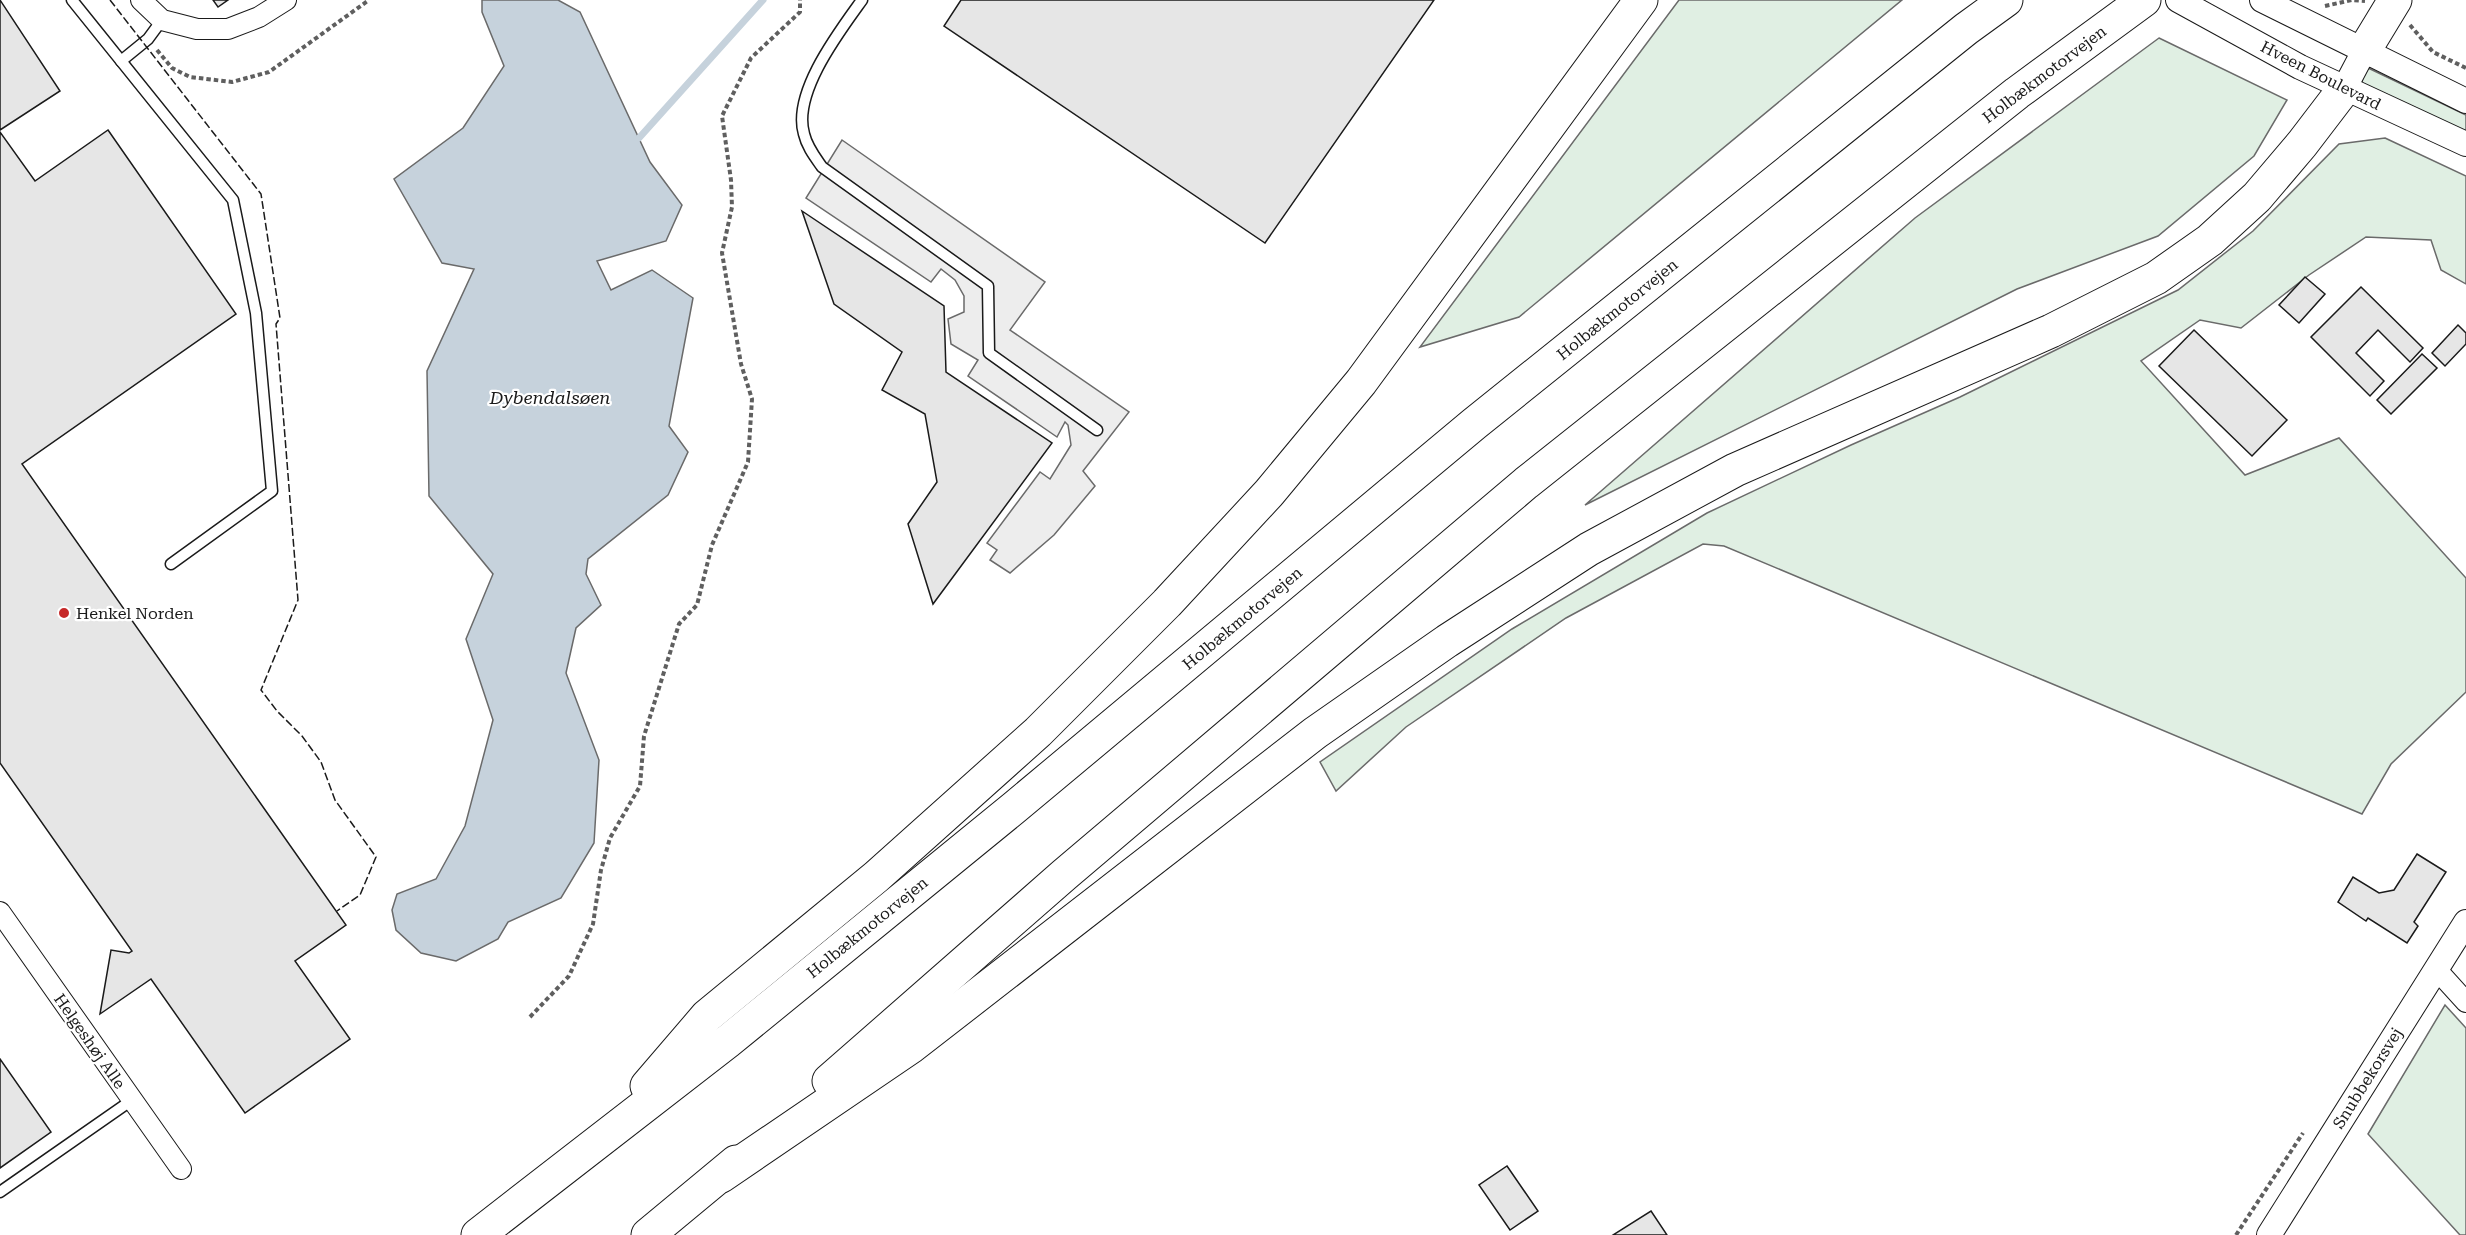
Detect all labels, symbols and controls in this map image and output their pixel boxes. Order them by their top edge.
street label: Holbækmotorvejen [1979,22,2110,127]
street label: Hveen Boulevard [2257,37,2384,114]
street label: Holbækmotorvejen [1553,255,1682,364]
water label: Dybendalsøen [489,387,611,408]
street label: Holbækmotorvejen [1179,563,1306,674]
place label: Henkel Norden [76,604,194,623]
marker: Henkel Norden [57,606,71,620]
street label: Holbækmotorvejen [803,873,932,982]
street label: Helgeshøj Alle [50,990,129,1093]
street label: Snubbekorsvej [2329,1024,2406,1132]

